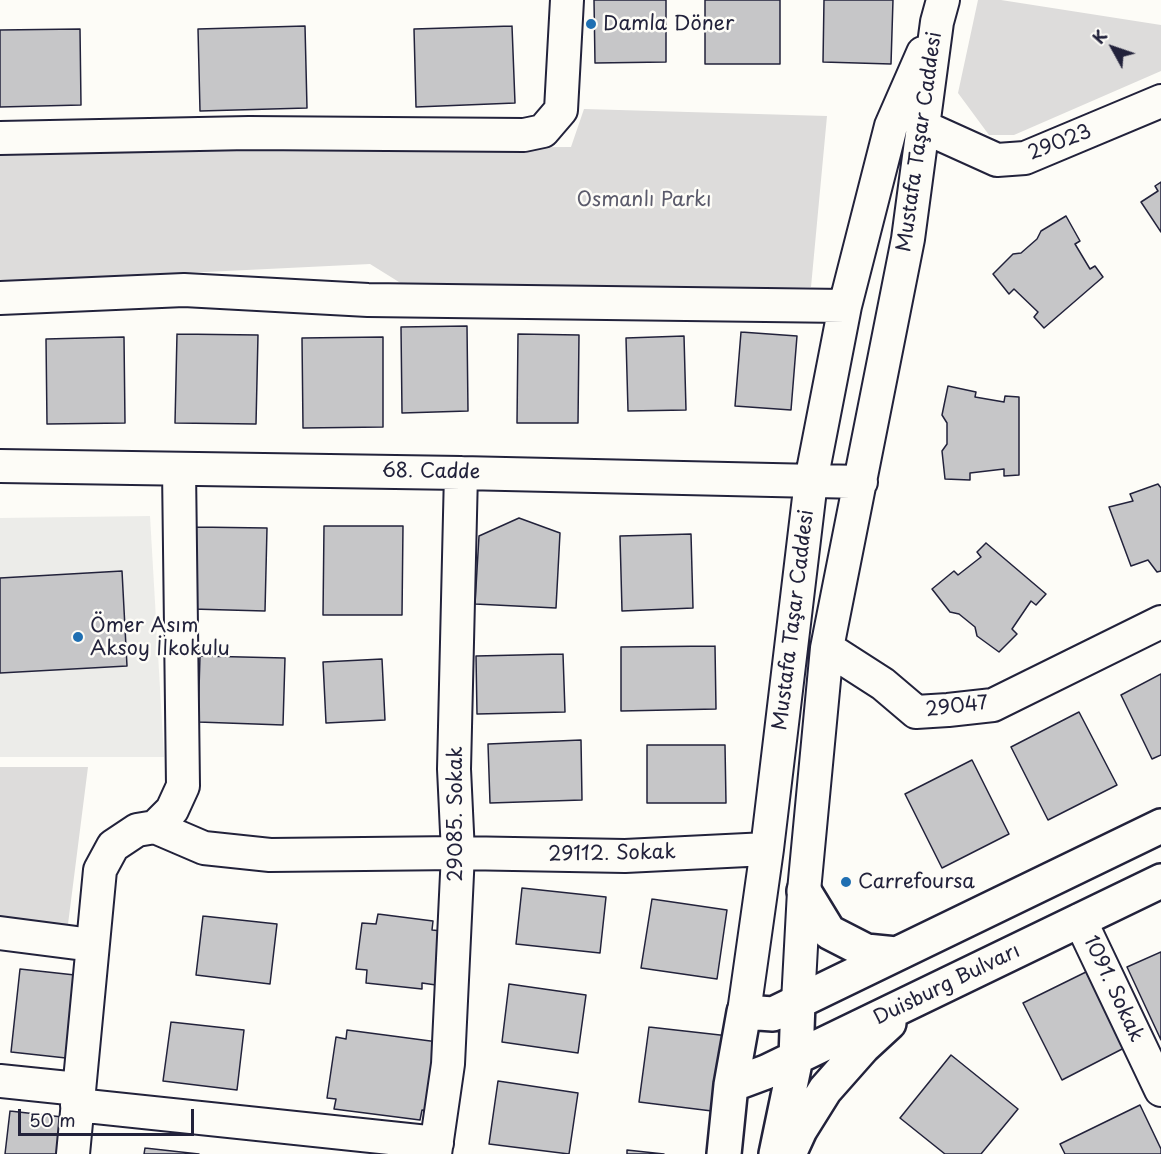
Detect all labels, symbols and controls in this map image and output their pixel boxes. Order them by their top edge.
place label: Damla Döner [603,12,734,36]
marker: Damla Döner [584,17,598,31]
north arrow [1083,18,1143,78]
text: K [1086,24,1112,49]
street label: Mustafa Taşar Caddesi [893,30,947,254]
street label: 29023 [1025,120,1095,166]
park label: Osmanlı Parkı [576,188,712,212]
street label: 68. Cadde [382,459,480,485]
street label: Mustafa Taşar Caddesi [769,508,819,732]
place label: Ömer Asım Aksoy İlkokulu [90,614,230,661]
marker: Ömer Asım Aksoy İlkokulu [71,630,85,644]
street label: 29047 [924,691,990,723]
street label: 29085. Sokak [444,746,468,882]
street label: 29112. Sokak [548,841,676,867]
place label: Carrefoursa [858,870,975,894]
marker: Carrefoursa [839,875,853,889]
street label: 1091. Sokak [1078,932,1148,1046]
street label: Duisburg Bulvarı [870,939,1024,1031]
scale bar [21,1097,196,1135]
text: 50 m [29,1106,76,1133]

